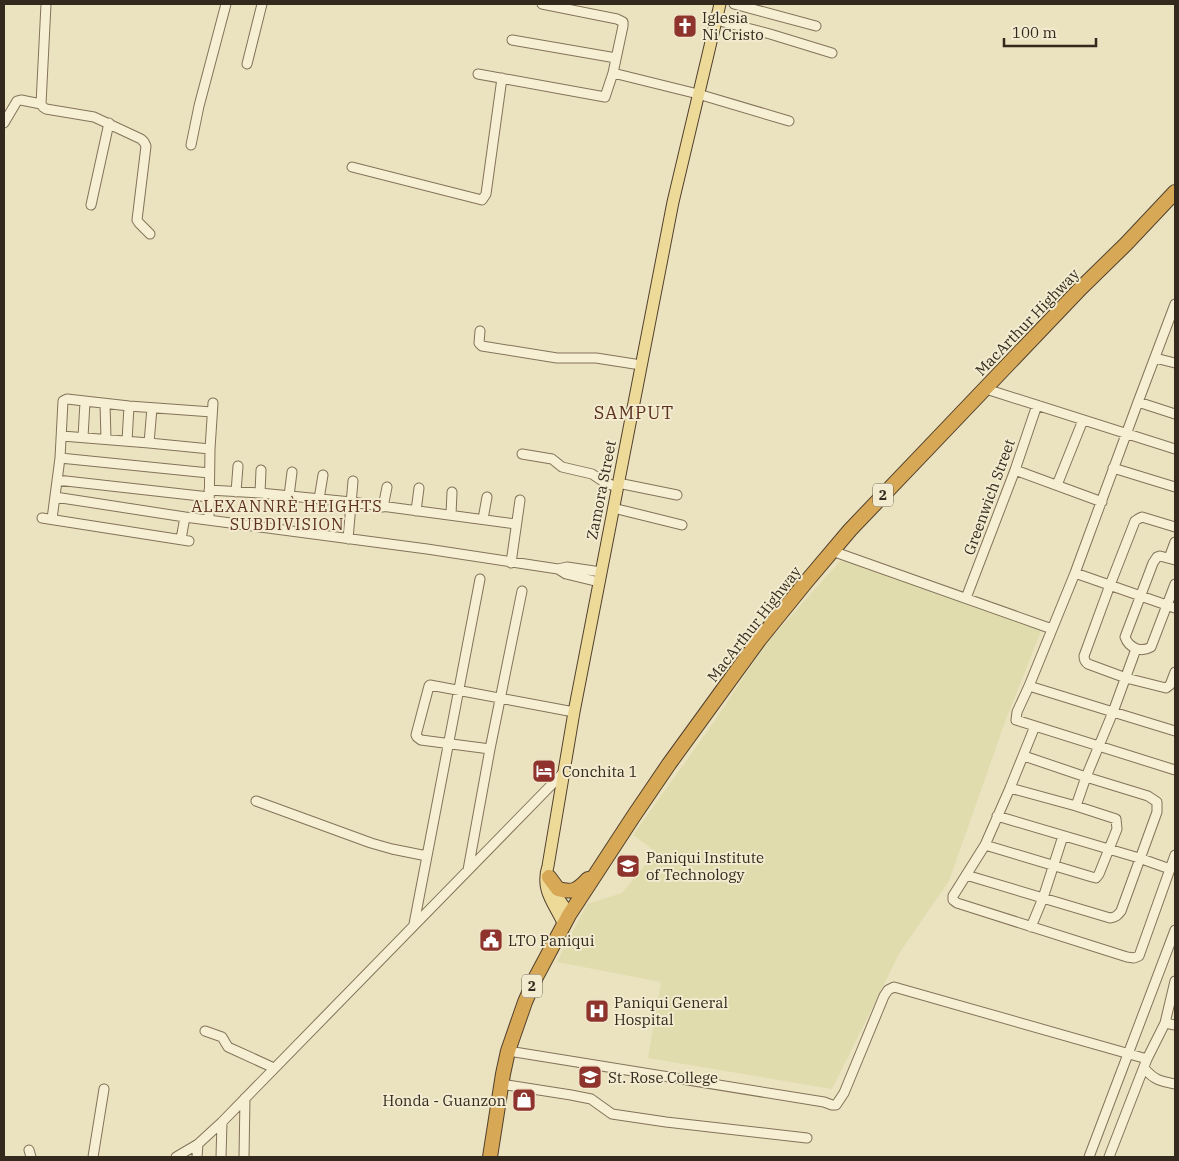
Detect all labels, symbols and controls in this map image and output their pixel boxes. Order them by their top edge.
place label: Iglesia Ni Cristo [702,8,764,44]
church icon: Iglesia Ni Cristo [672,13,698,39]
scale bar [1004,15,1096,47]
text: 100 m [1012,23,1057,42]
street label: MacArthur Highway [971,264,1083,380]
district label: SAMPUT [594,401,674,424]
street label: Greenwich Street [959,436,1019,558]
street label: Zamora Street [582,439,620,541]
road number: 2 [873,484,893,506]
district label: ALEXANNRÈ HEIGHTS SUBDIVISION [191,495,383,534]
street label: MacArthur Highway [703,562,805,686]
hotel icon: Conchita 1 [531,758,557,784]
place label: Conchita 1 [562,762,637,781]
place label: Paniqui Institute of Technology [646,848,764,884]
school or university icon: Paniqui Institute of Technology [615,853,641,879]
public building icon: LTO Paniqui [478,927,504,953]
place label: LTO Paniqui [508,931,595,950]
road number: 2 [522,974,542,998]
place label: Paniqui General Hospital [614,993,728,1029]
hospital icon: Paniqui General Hospital [584,998,610,1024]
school or university icon: St. Rose College [577,1064,603,1090]
place label: St. Rose College [608,1068,718,1087]
shop icon: Honda - Guanzon [511,1087,537,1113]
place label: Honda - Guanzon [383,1091,506,1110]

